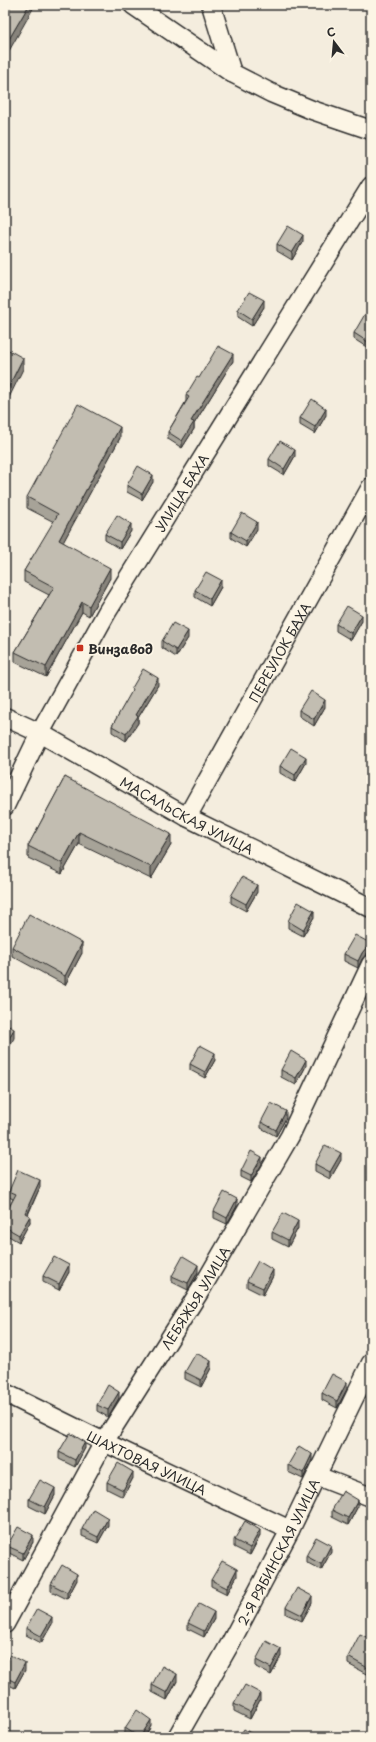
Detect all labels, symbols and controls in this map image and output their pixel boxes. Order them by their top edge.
north arrow [314,22,354,62]
text: С [325,23,337,41]
street label: УЛИЦА БАХА [150,450,213,535]
street label: ПЕРЕУЛОК БАХА [244,598,315,705]
place label: Винзавод [88,639,153,658]
marker: Винзавод [75,643,85,653]
street label: МАСАЛЬСКАЯ УЛИЦА [117,772,257,858]
street label: ЛЕБЯЖЬЯ УЛИЦА [156,1242,234,1353]
street label: ШАХТОВАЯ УЛИЦА [84,1426,210,1499]
street label: 2-Я РЯБИНСКАЯ УЛИЦА [232,1475,323,1628]

